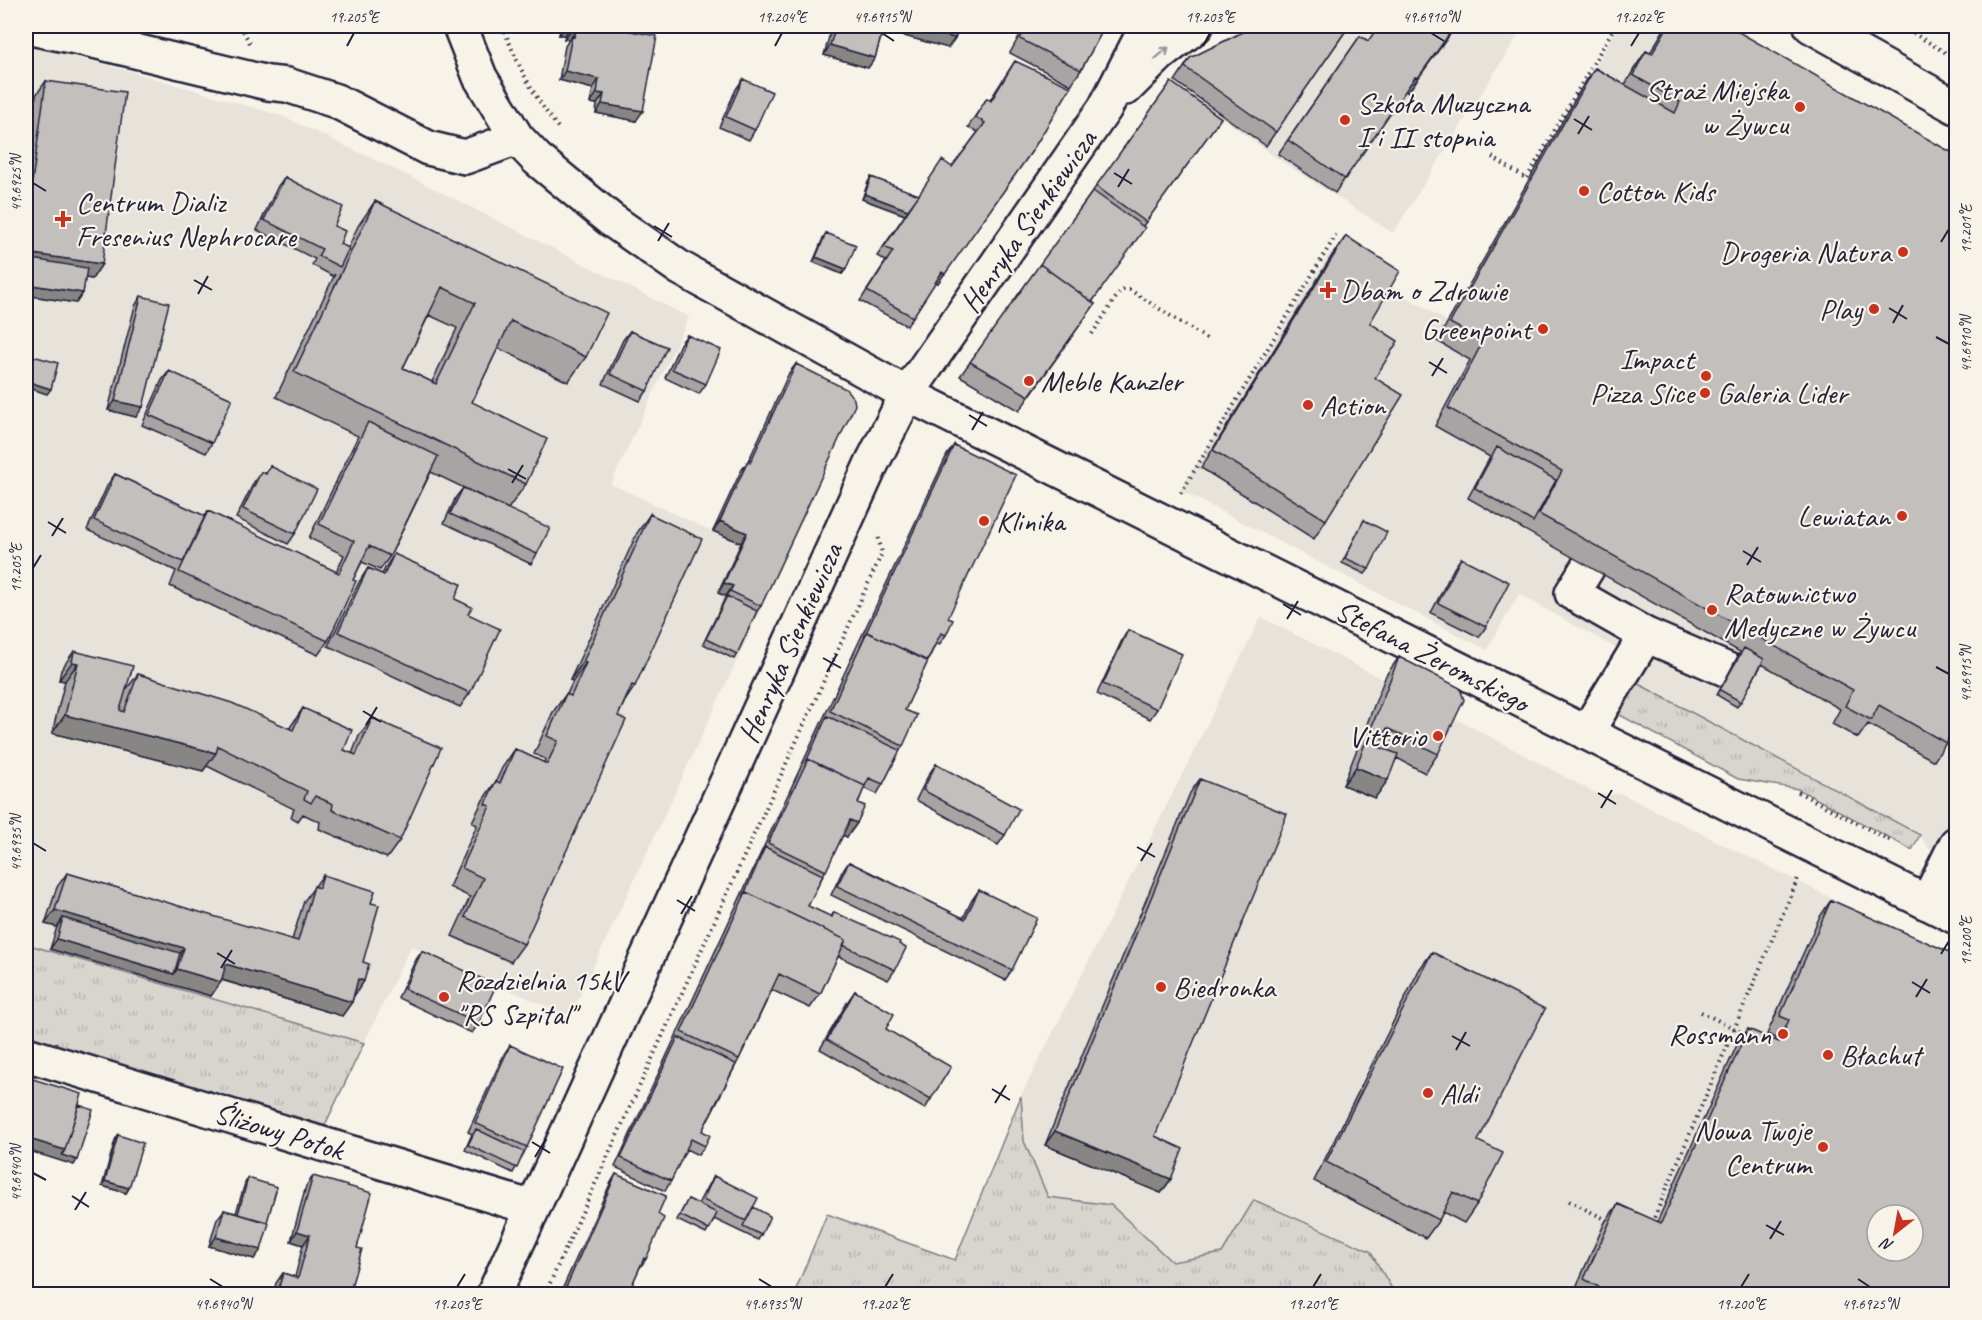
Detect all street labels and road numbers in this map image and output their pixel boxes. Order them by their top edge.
street label: Henryka Sienkiewicza [951,121,1106,320]
street label: Henryka Sienkiewicza [729,535,852,749]
street label: Stefana Żeromskiego [1329,591,1538,723]
street label: Śliżowy Potok [210,1093,350,1169]

